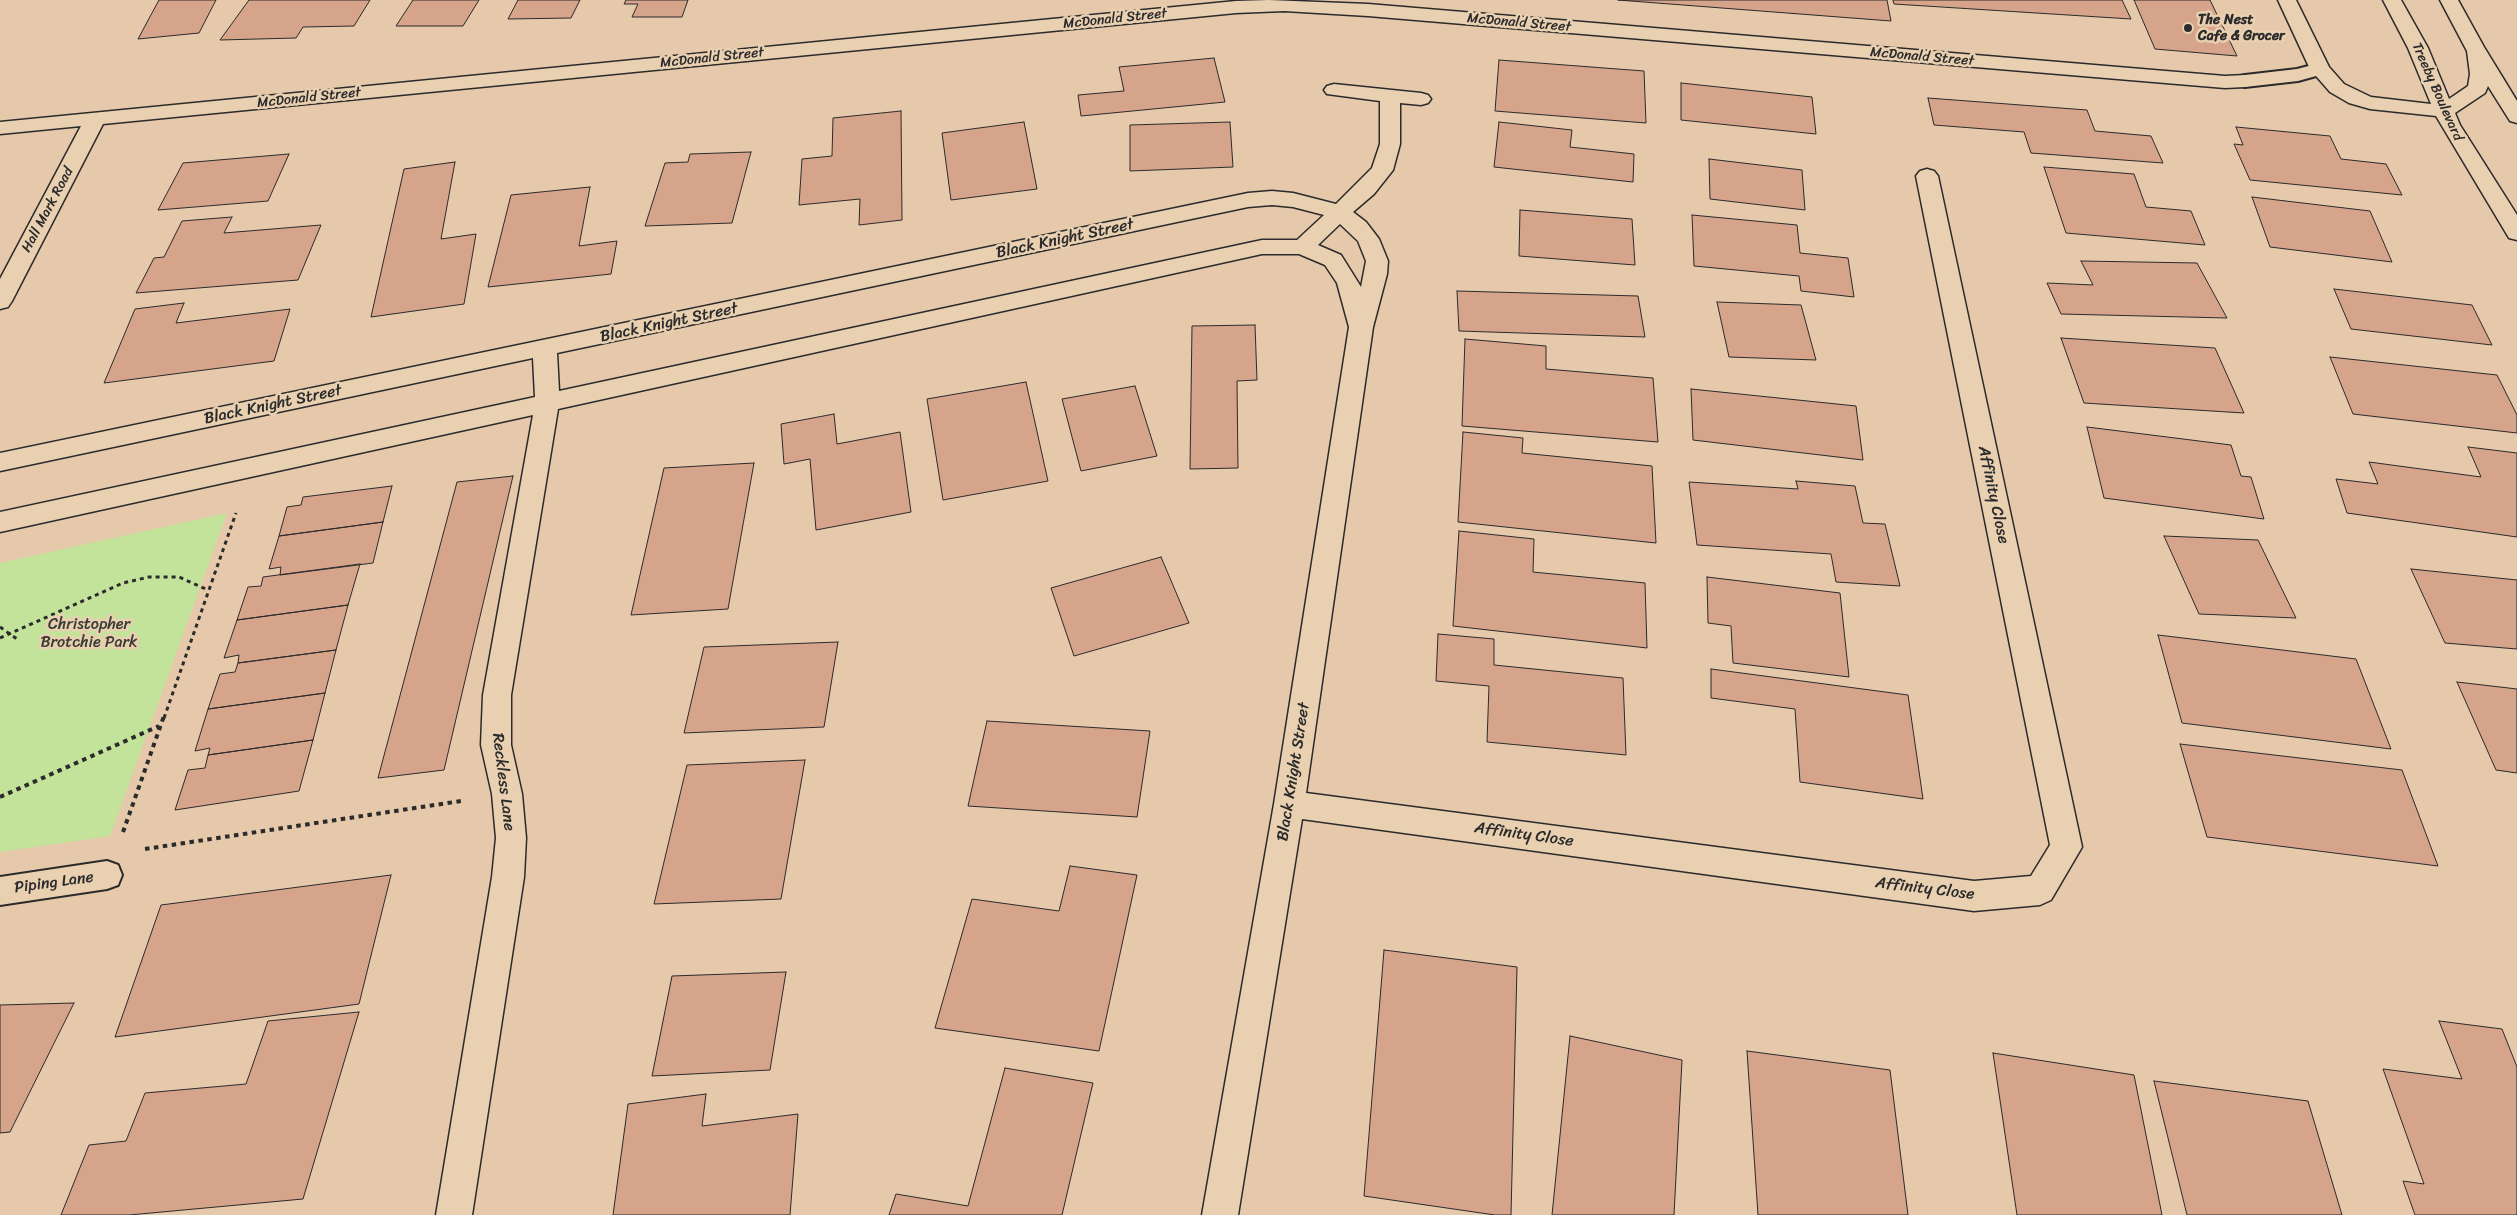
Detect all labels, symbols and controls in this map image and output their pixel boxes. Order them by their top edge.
street label: McDonald Street [1062,5,1168,33]
street label: McDonald Street [1466,10,1572,36]
place label: The Nest Cafe & Grocer [2198,12,2285,44]
marker: The Nest Cafe & Grocer [2182,22,2194,34]
street label: Treeby Boulevard [2408,40,2466,144]
street label: McDonald Street [659,44,765,72]
street label: McDonald Street [1869,44,1975,70]
street label: McDonald Street [256,84,362,112]
street label: Hall Mark Road [19,165,77,255]
street label: Black Knight Street [994,215,1136,263]
street label: Black Knight Street [598,299,740,347]
street label: Black Knight Street [202,381,344,429]
street label: Affinity Close [1973,444,2013,546]
park label: Christopher Brotchie Park [40,615,138,653]
street label: Black Knight Street [1274,701,1314,843]
street label: Reckless Lane [487,732,519,832]
street label: Affinity Close [1473,819,1575,851]
street label: Piping Lane [13,868,95,898]
street label: Affinity Close [1874,873,1976,905]

